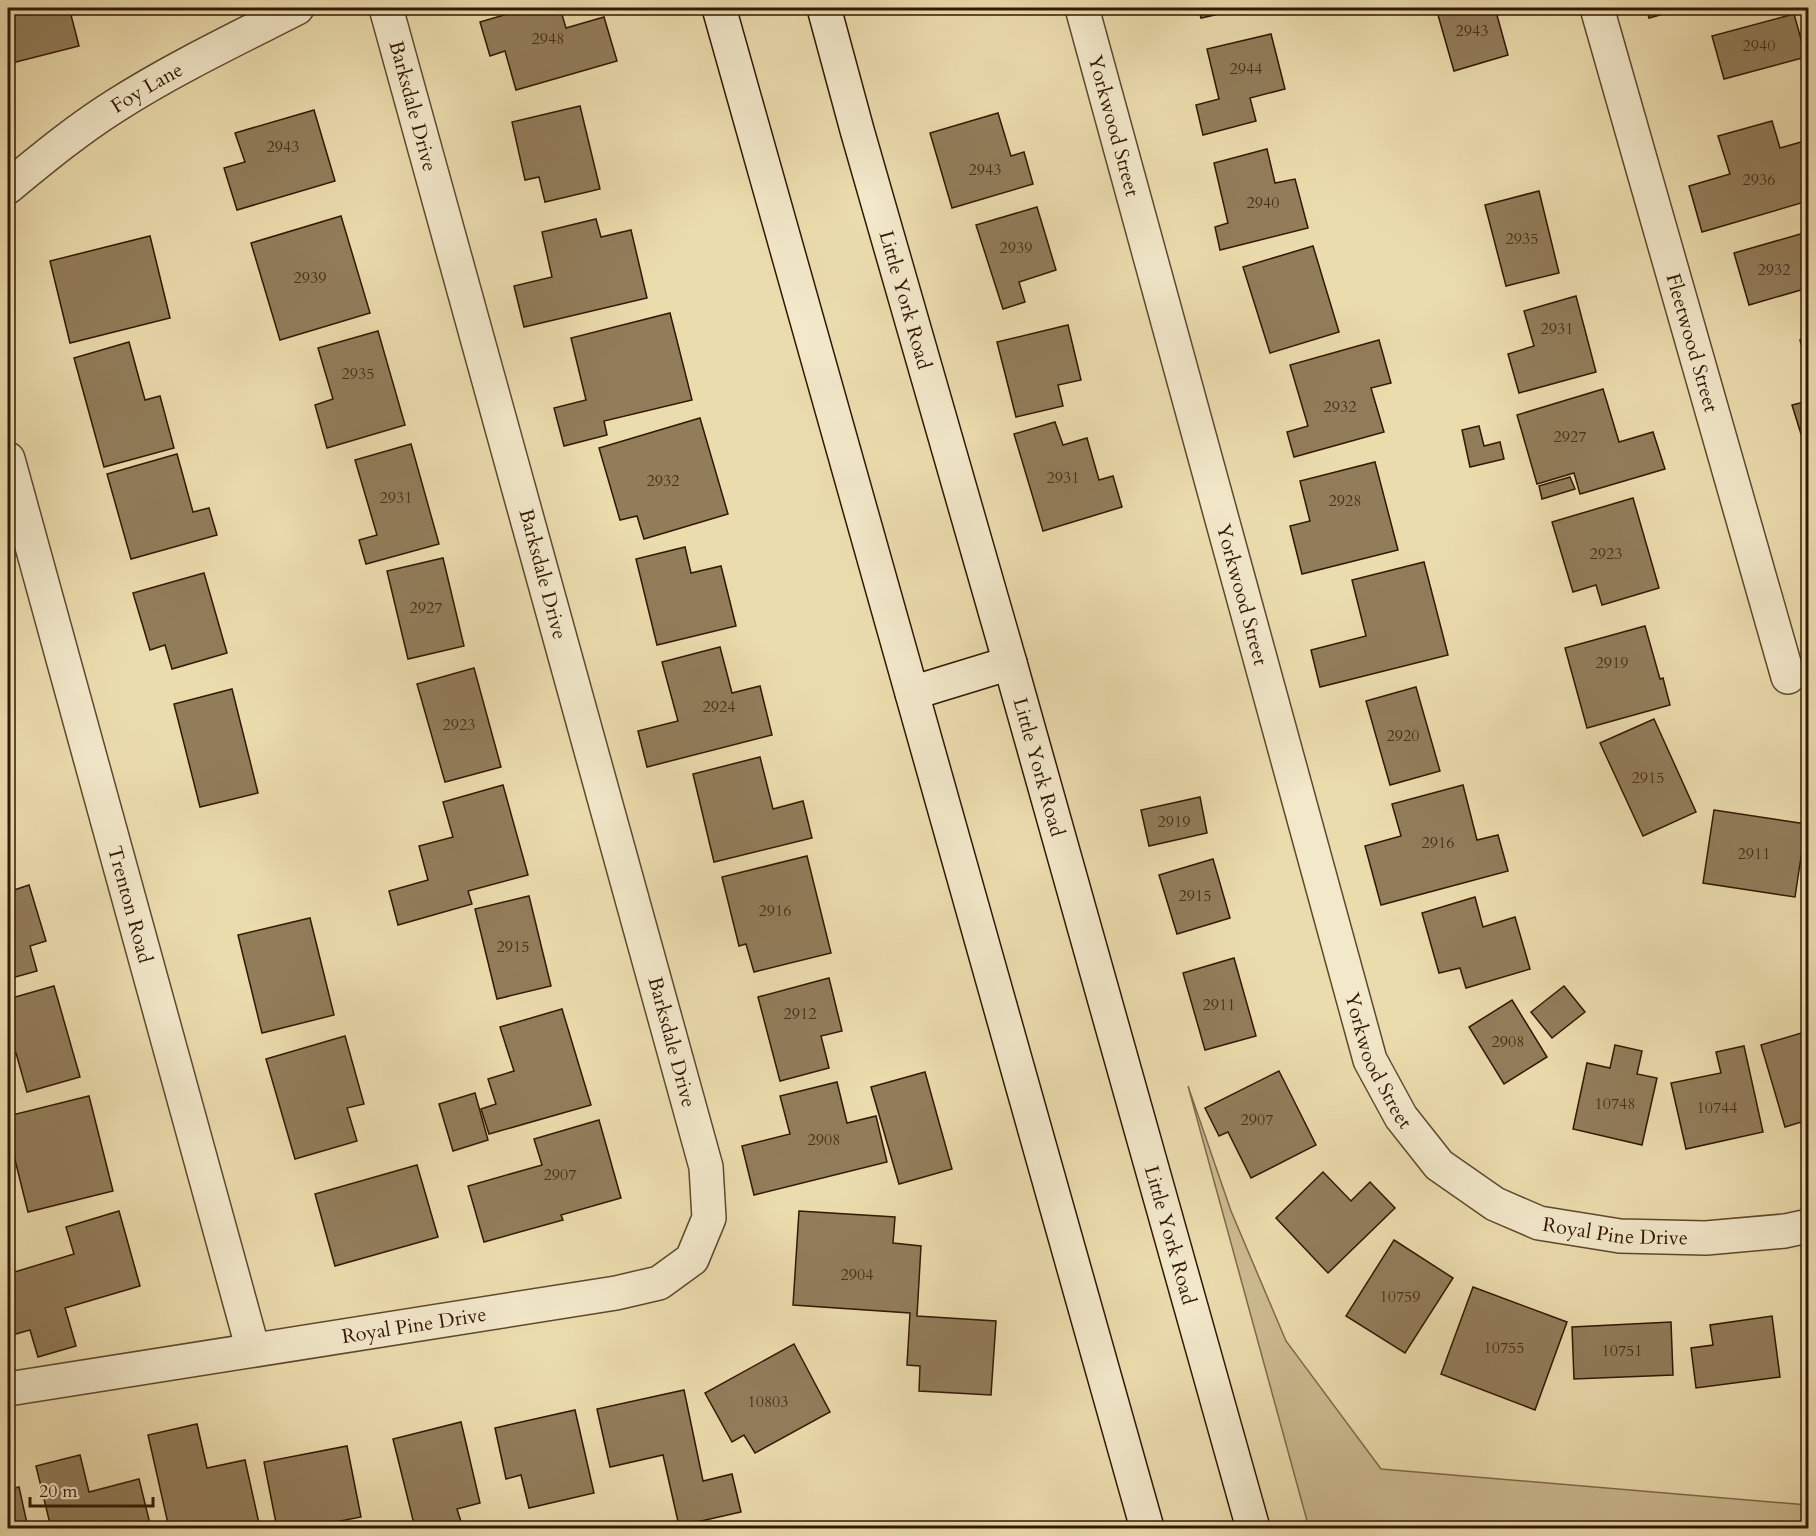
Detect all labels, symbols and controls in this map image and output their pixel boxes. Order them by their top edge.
house number: 2943 [1456,20,1488,42]
house number: 2948 [532,28,564,50]
house number: 2940 [1743,35,1775,57]
street label: Barksdale Drive [383,38,443,174]
street label: Yorkwood Street [1082,52,1147,200]
street label: Foy Lane [105,56,187,119]
house number: 2944 [1230,58,1262,80]
house number: 2943 [267,136,299,158]
house number: 2943 [969,159,1001,181]
house number: 2936 [1743,169,1775,191]
house number: 2940 [1247,192,1279,214]
street label: Little York Road [873,227,939,373]
house number: 2935 [1506,228,1538,250]
house number: 2939 [1000,237,1032,259]
house number: 2932 [1758,259,1790,281]
house number: 2939 [294,267,326,289]
street label: Fleetwood Street [1660,270,1725,416]
house number: 2931 [1541,318,1573,340]
house number: 2935 [342,363,374,385]
house number: 2932 [1324,396,1356,418]
house number: 2927 [1554,426,1586,448]
house number: 2931 [1047,467,1079,489]
house number: 2932 [647,470,679,492]
house number: 2931 [380,487,412,509]
house number: 2928 [1329,490,1361,512]
street label: Barksdale Drive [513,506,573,642]
street label: Yorkwood Street [1210,521,1275,669]
house number: 2923 [1590,543,1622,565]
house number: 2927 [410,597,442,619]
house number: 2919 [1596,652,1628,674]
street label: Little York Road [1007,695,1072,840]
house number: 2924 [703,696,735,718]
house number: 2923 [443,714,475,736]
house number: 2920 [1387,725,1419,747]
house number: 2915 [1632,767,1664,789]
house number: 2919 [1158,811,1190,833]
house number: 2916 [1422,832,1454,854]
street label: Trenton Road [102,843,160,966]
house number: 2911 [1738,843,1770,865]
house number: 2915 [1179,885,1211,907]
house number: 2916 [759,900,791,922]
house number: 2915 [497,936,529,958]
street label: Barksdale Drive [642,974,702,1110]
street label: Yorkwood Street [1339,989,1419,1135]
house number: 2911 [1203,994,1235,1016]
house number: 2912 [784,1003,816,1025]
house number: 2908 [1492,1031,1524,1053]
house number: 10748 [1595,1093,1635,1115]
house number: 10744 [1697,1097,1737,1119]
house number: 2907 [1241,1109,1273,1131]
house number: 2908 [808,1129,840,1151]
street label: Little York Road [1138,1162,1203,1308]
house number: 2907 [544,1164,576,1186]
street label: Royal Pine Drive [1541,1210,1688,1251]
house number: 2904 [841,1264,873,1286]
house number: 10759 [1380,1286,1420,1308]
street label: Royal Pine Drive [340,1300,488,1350]
house number: 10755 [1484,1337,1524,1359]
house number: 10751 [1602,1340,1642,1362]
house number: 10803 [748,1391,788,1413]
scale bar [30,1470,153,1508]
text: 20 m [39,1479,78,1504]

